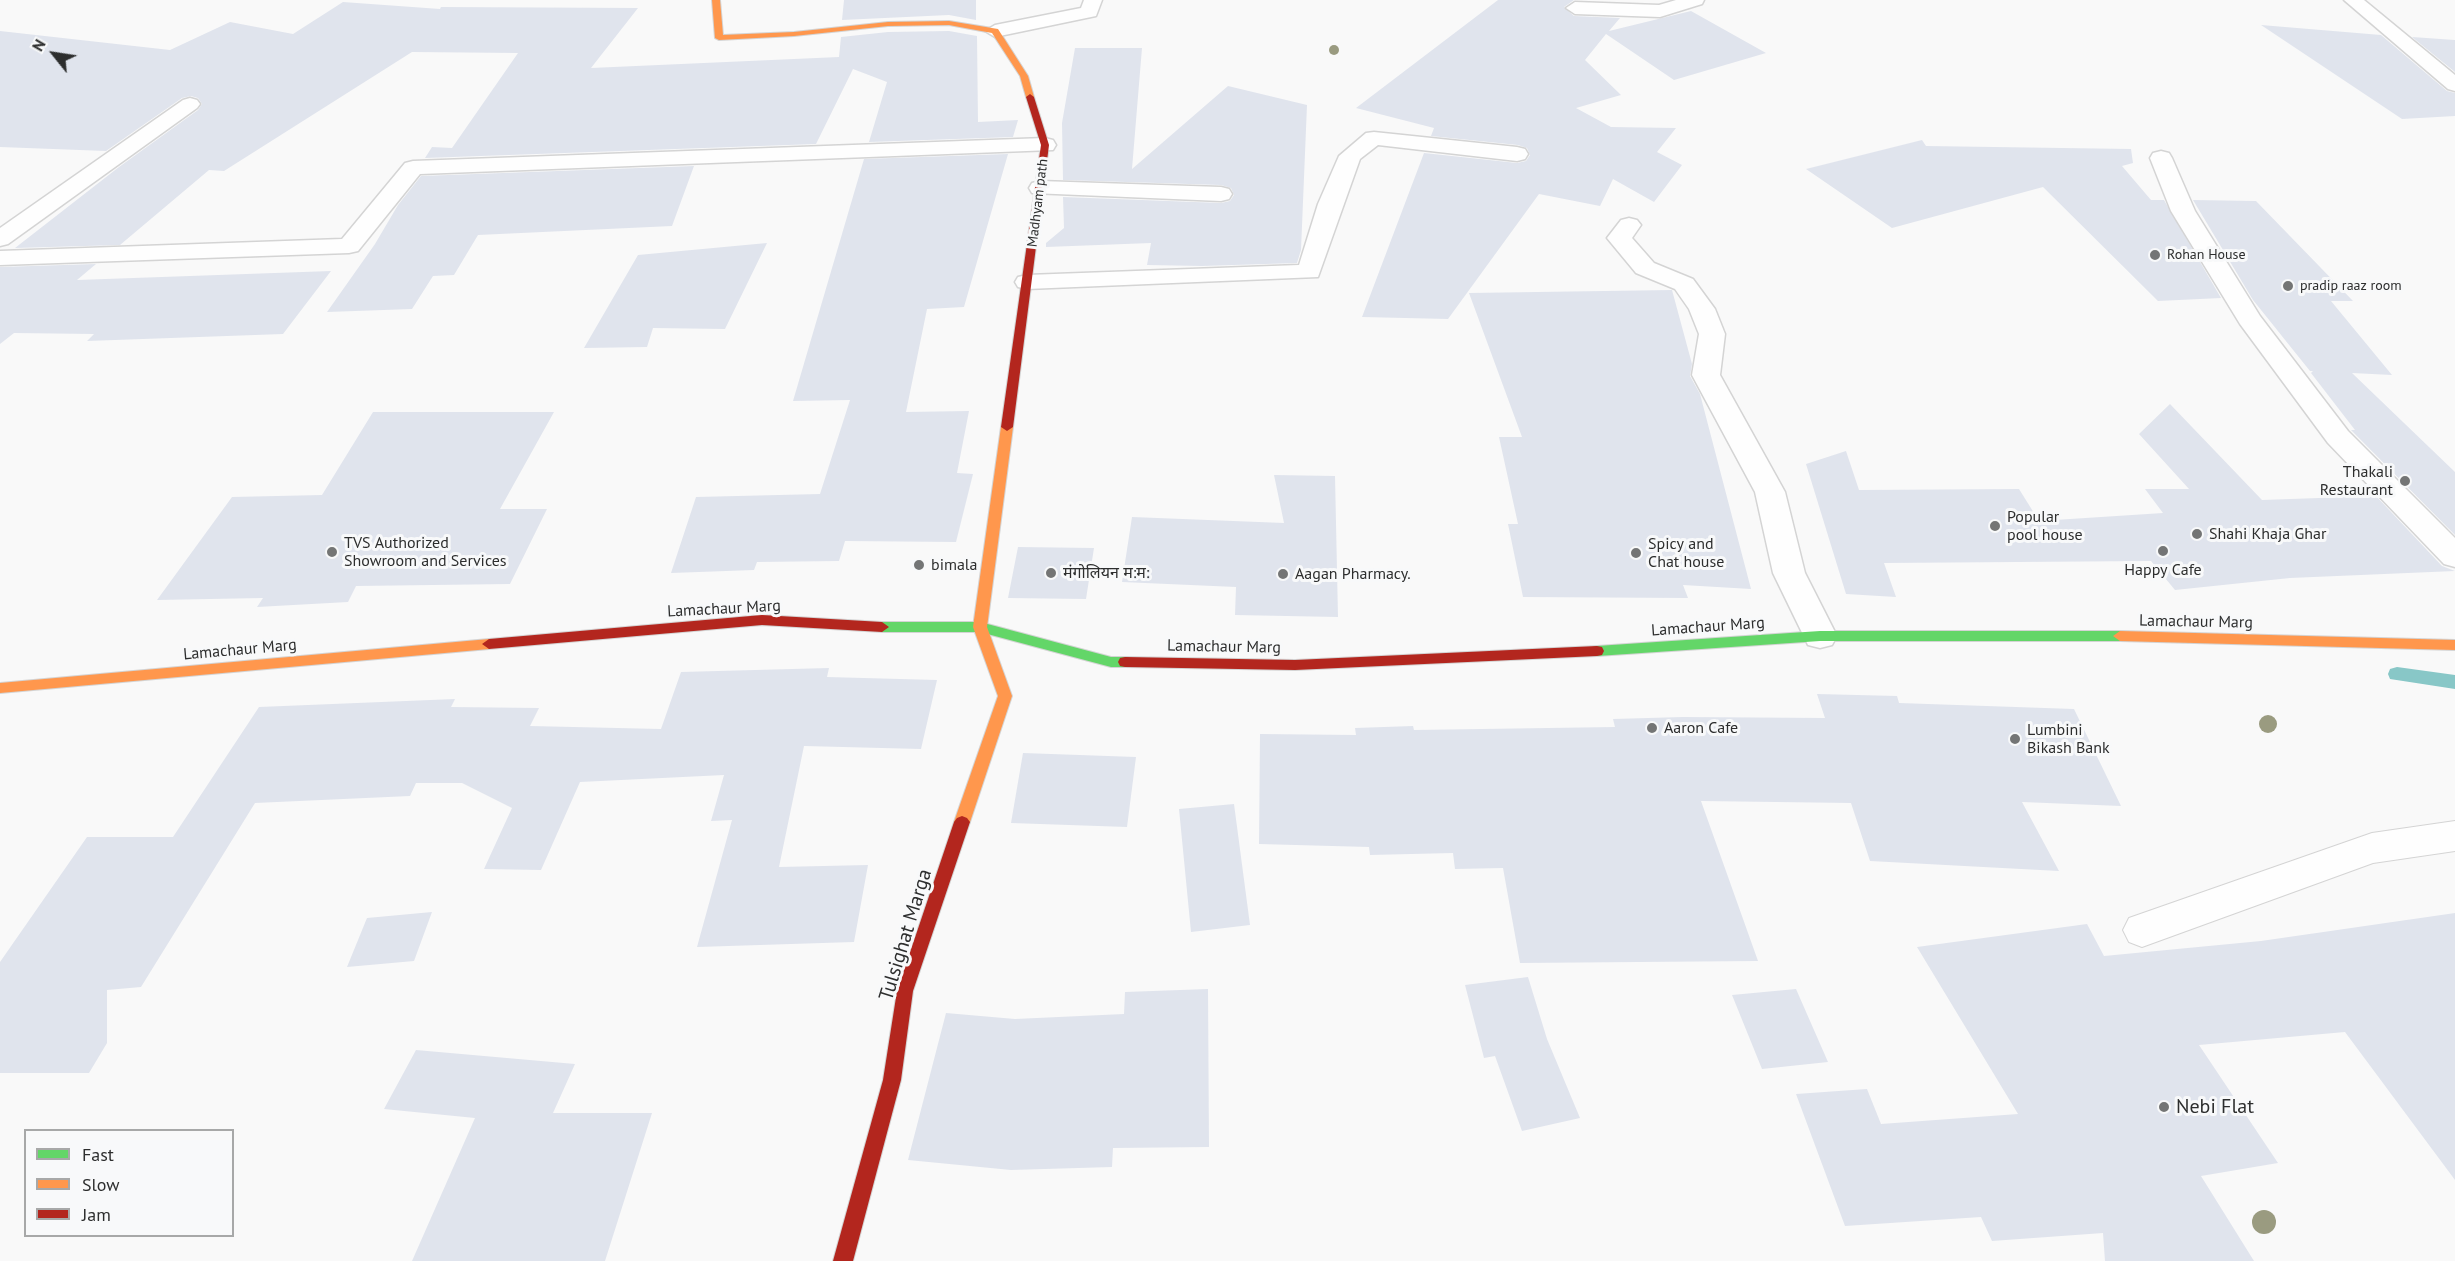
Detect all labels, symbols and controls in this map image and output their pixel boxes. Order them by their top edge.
north arrow [24,24,84,84]
text: N [27,35,50,55]
street label: Madhyam path [1024,158,1052,248]
place label: Rohan House [2167,247,2246,263]
marker: Rohan House [2148,248,2162,262]
place label: pradip raaz room [2300,278,2402,294]
marker: pradip raaz room [2281,279,2295,293]
place label: Thakali Restaurant [2320,462,2393,500]
marker: Thakali Restaurant [2398,474,2412,488]
place label: Popular pool house [2007,507,2083,545]
marker: Popular pool house [1988,519,2002,533]
place label: Shahi Khaja Ghar [2209,524,2326,544]
marker: Shahi Khaja Ghar [2190,527,2204,541]
place label: TVS Authorized Showroom and Services [344,533,507,571]
place label: Spicy and Chat house [1648,534,1724,572]
marker: Happy Cafe [2156,544,2170,558]
marker: TVS Authorized Showroom and Services [325,545,339,559]
marker: Spicy and Chat house [1629,546,1643,560]
place label: bimala [931,555,977,575]
marker: bimala [912,558,926,572]
place label: Happy Cafe [2124,560,2202,580]
place label: मंगोलियन म:म: [1063,563,1149,583]
place label: Aagan Pharmacy. [1295,564,1411,584]
marker: मंगोलियन म:म: [1044,566,1058,580]
marker: Aagan Pharmacy. [1276,567,1290,581]
street label: Lamachaur Marg [667,596,781,622]
street label: Lamachaur Marg [2139,611,2253,633]
street label: Lamachaur Marg [1651,613,1765,641]
street label: Lamachaur Marg [183,635,297,665]
street label: Lamachaur Marg [1167,636,1281,658]
place label: Aaron Cafe [1664,718,1738,738]
place label: Lumbini Bikash Bank [2027,720,2110,758]
marker: Aaron Cafe [1645,721,1659,735]
marker: Lumbini Bikash Bank [2008,732,2022,746]
street label: Tulsighat Marga [875,866,937,1004]
place label: Nebi Flat [2176,1095,2254,1119]
marker: Nebi Flat [2157,1100,2171,1114]
legend [24,1129,234,1237]
text: Fast [82,1143,114,1166]
text: Slow [82,1173,120,1196]
text: Jam [82,1203,111,1226]

